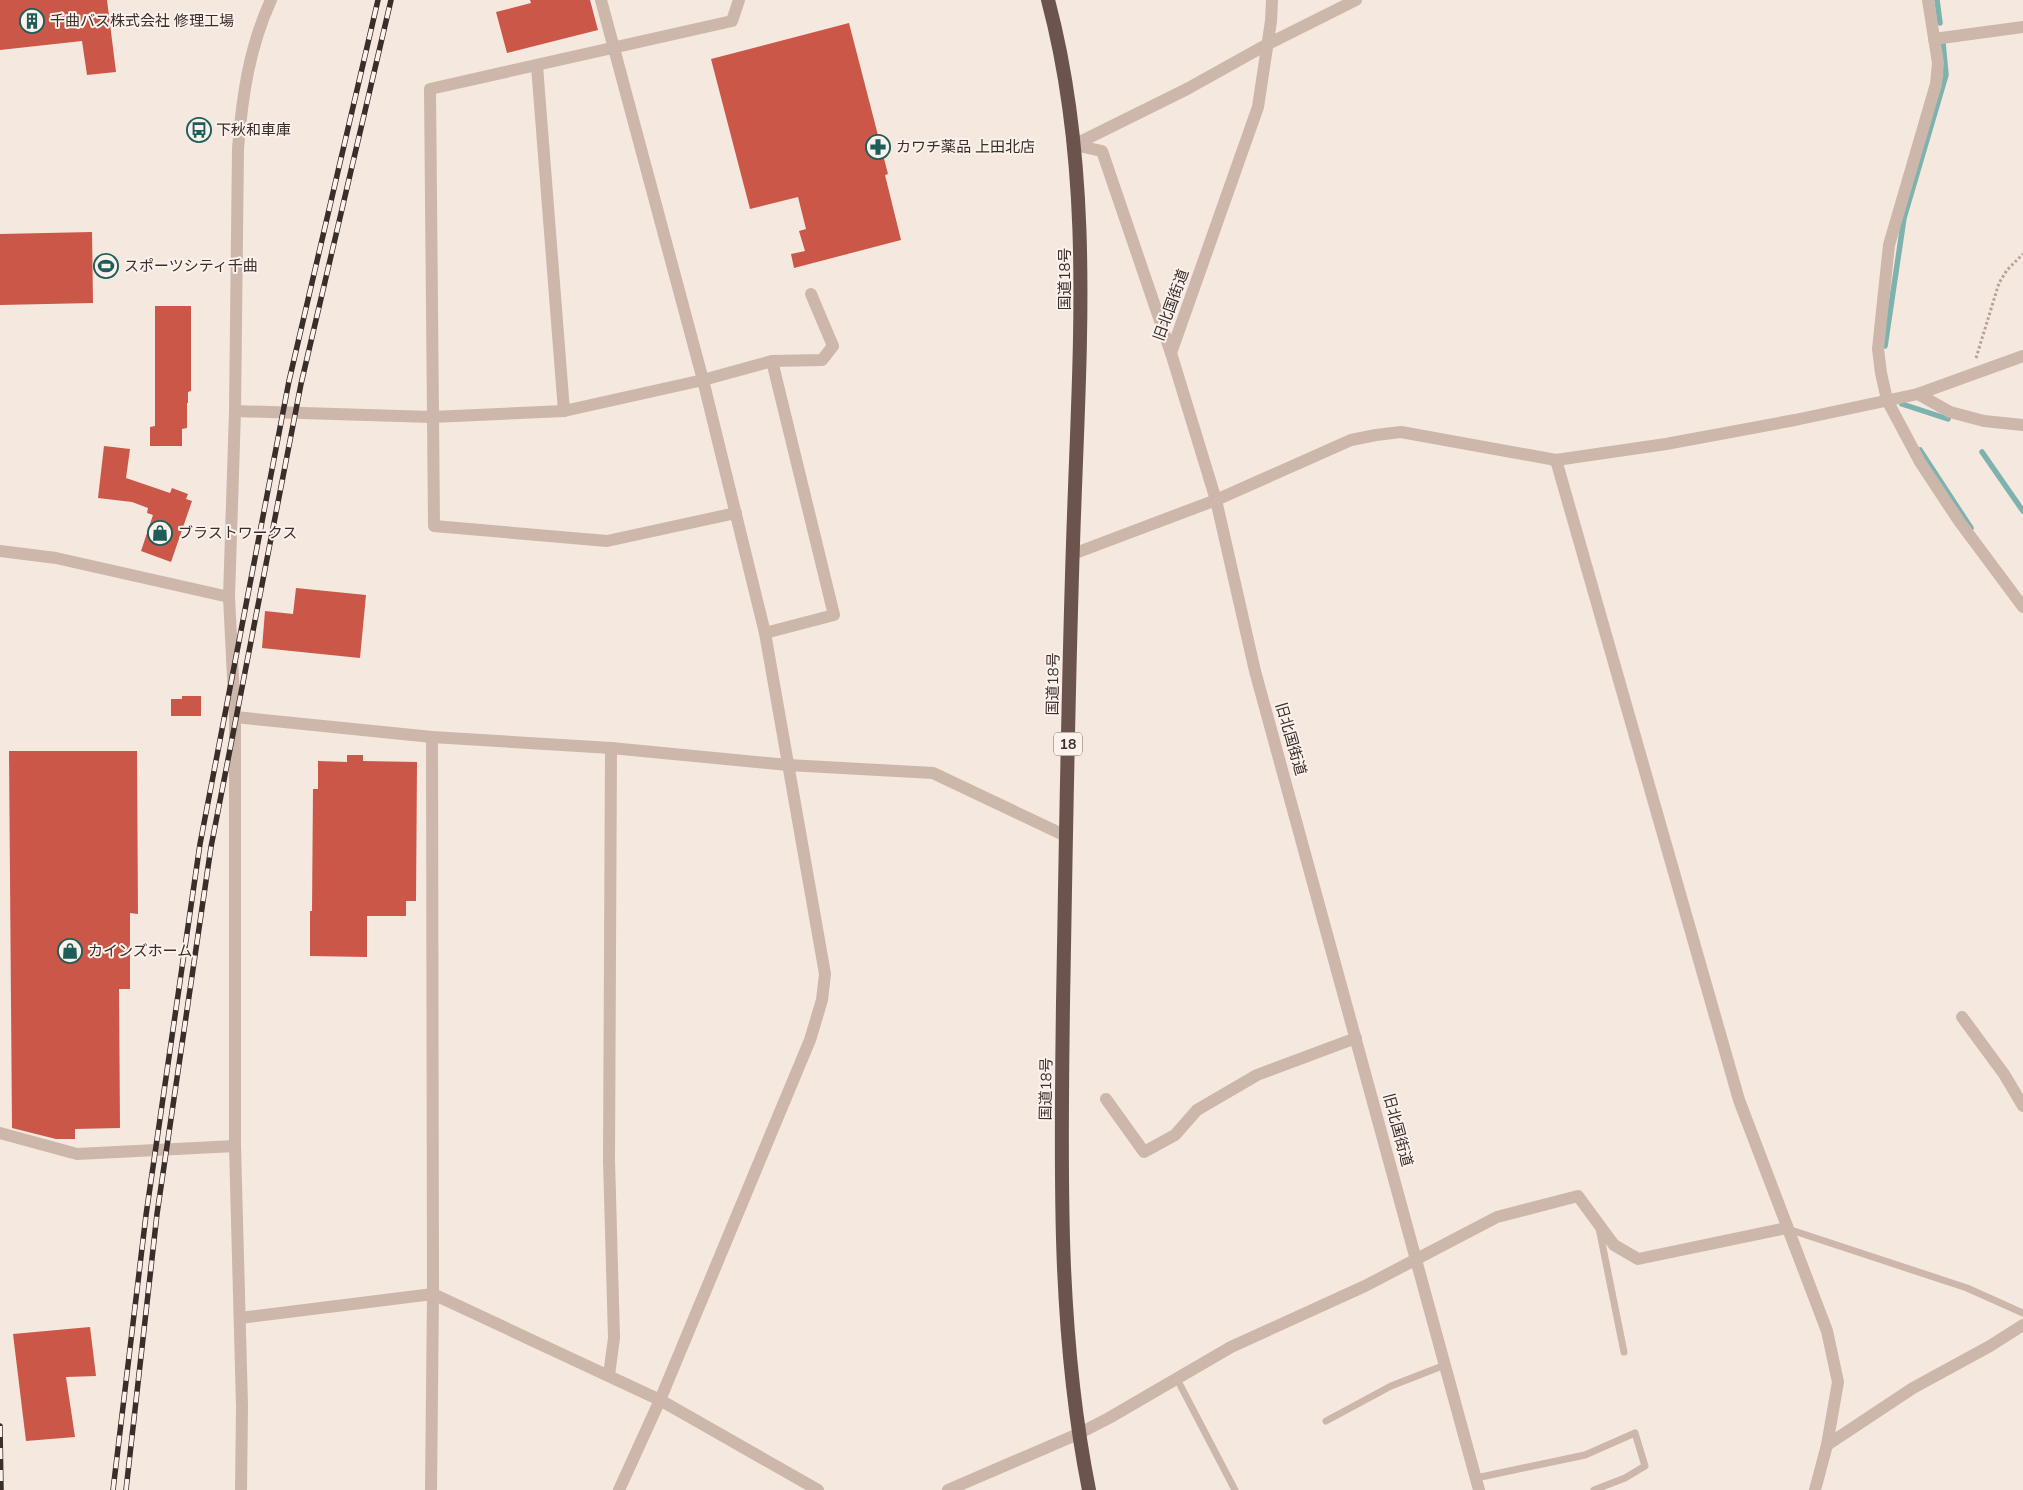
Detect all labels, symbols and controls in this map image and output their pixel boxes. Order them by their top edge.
building icon: 千曲バス株式会社 修理工場 [19,8,45,34]
place label: 千曲バス株式会社 修理工場 [50,11,234,30]
bus stop icon: 下秋和車庫 [186,117,212,143]
place label: 下秋和車庫 [216,120,291,139]
pharmacy icon: カワチ薬品 上田北店 [865,134,891,160]
place label: カワチ薬品 上田北店 [896,137,1035,156]
street label: 国道18号 [1055,247,1074,311]
sports icon: スポーツシティ千曲 [93,253,119,279]
place label: スポーツシティ千曲 [124,256,258,275]
street label: 旧北国街道 [1149,266,1192,343]
shop icon: ブラストワークス [147,520,173,546]
place label: ブラストワークス [178,523,297,542]
street label: 国道18号 [1042,652,1063,716]
street label: 旧北国街道 [1272,700,1311,778]
road number: 18 [1054,732,1082,756]
shop icon: カインズホーム [57,938,83,964]
place label: カインズホーム [88,941,192,960]
street label: 国道18号 [1035,1057,1056,1121]
street label: 旧北国街道 [1380,1091,1417,1169]

